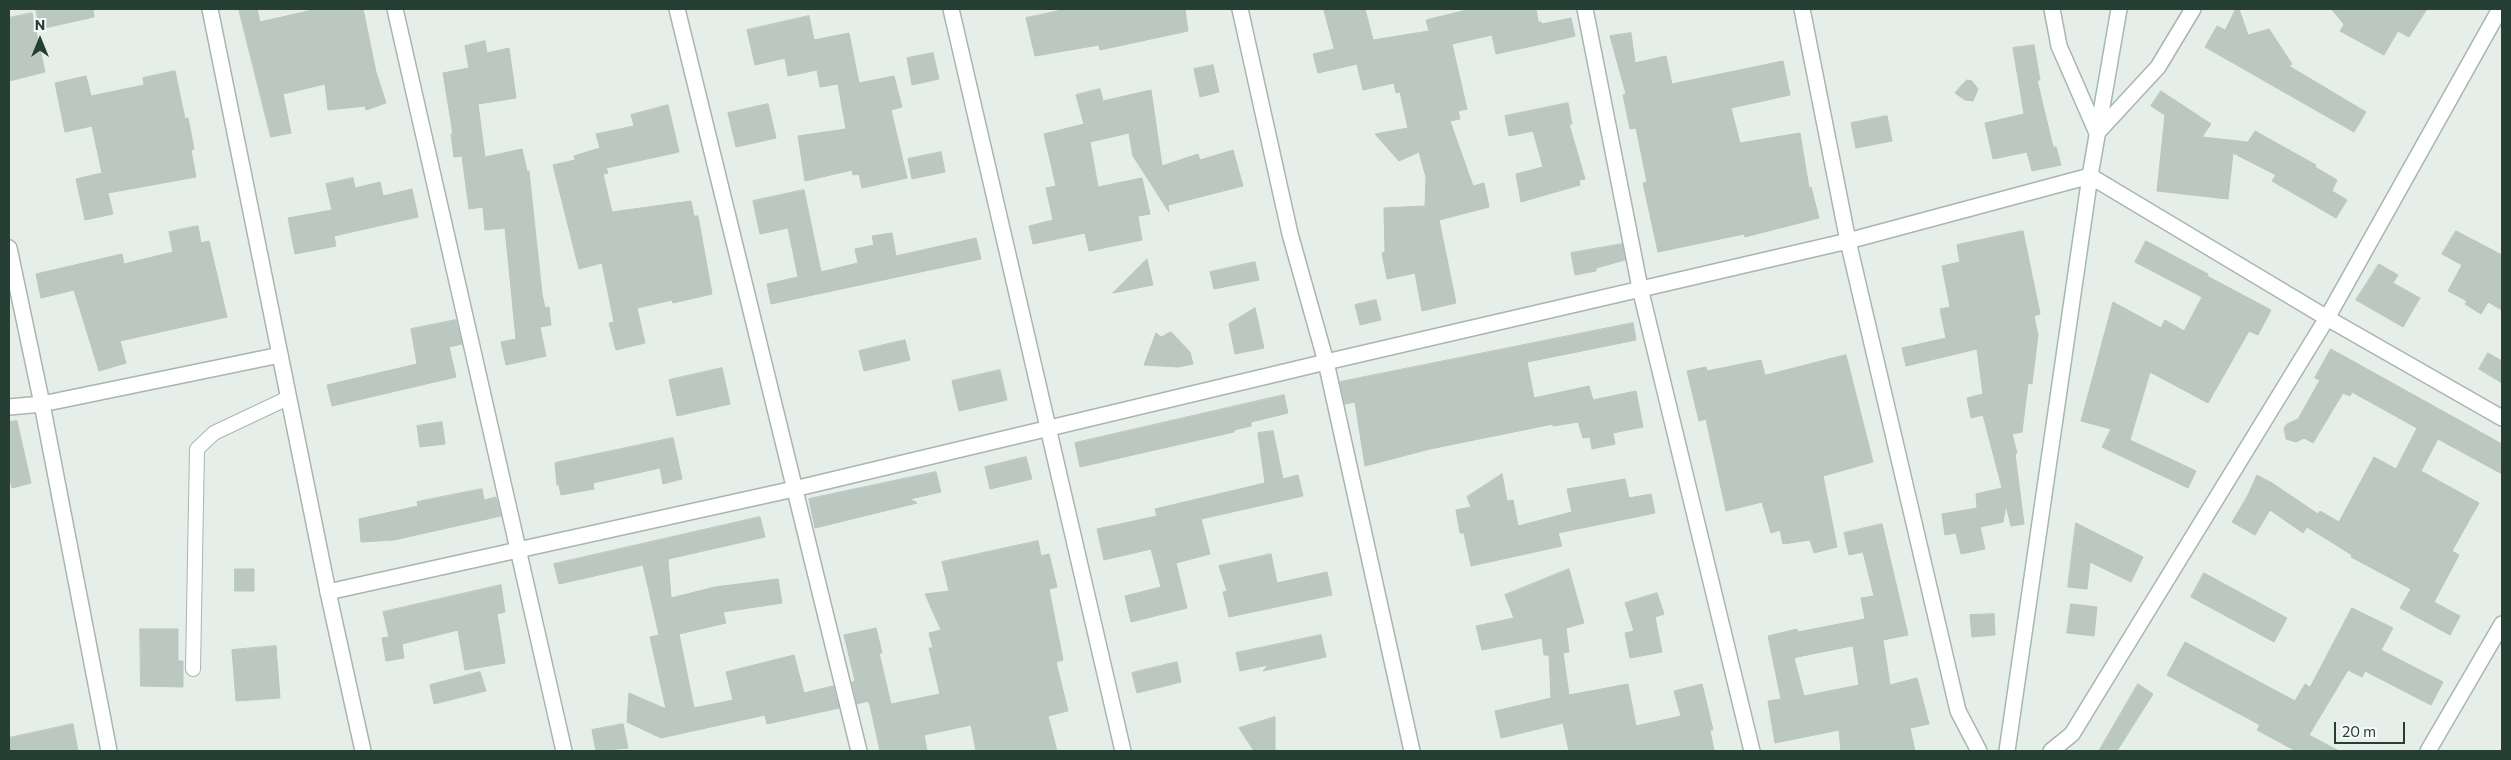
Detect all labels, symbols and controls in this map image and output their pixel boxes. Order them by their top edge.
north arrow [15,15,65,65]
text: N [35,16,45,33]
scale bar [2336,712,2407,744]
text: 20 m [2342,722,2376,740]

